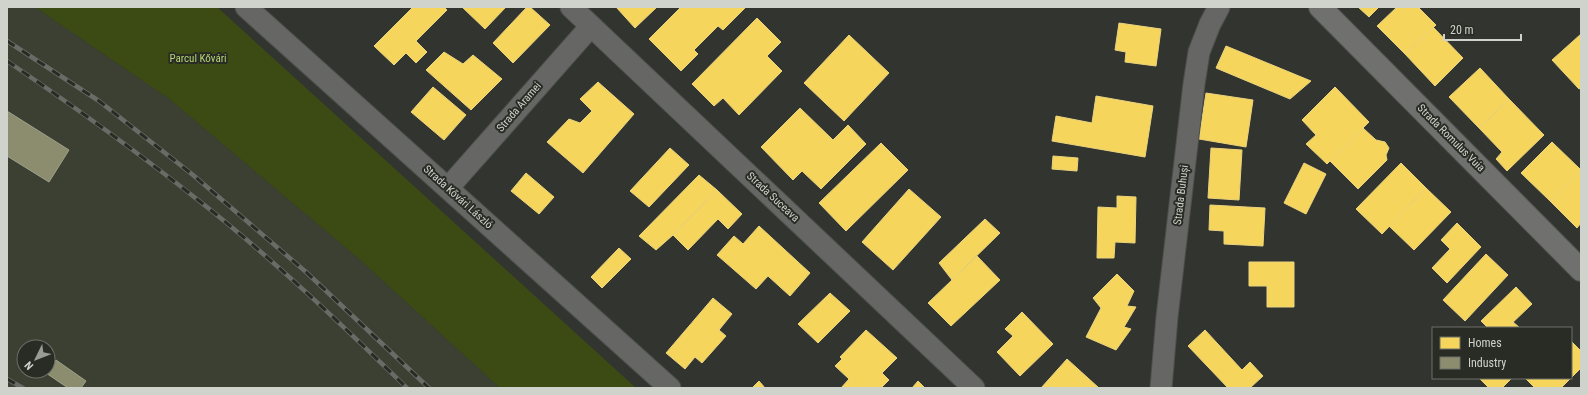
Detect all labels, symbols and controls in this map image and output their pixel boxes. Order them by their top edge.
scale bar [1444,16,1521,42]
text: 20 m [1450,23,1474,37]
park label: Parcul Kővári [169,52,227,65]
street label: Strada Aramei [494,80,544,134]
street label: Strada Romulus Vuia [1415,102,1487,174]
street label: Strada Kővári László [421,163,496,232]
street label: Strada Buhuși [1171,164,1191,226]
street label: Strada Suceava [744,169,802,225]
legend [1432,327,1572,379]
text: Homes [1468,336,1502,350]
north arrow [16,339,56,379]
text: Industry [1468,356,1506,370]
text: N [22,358,36,372]

